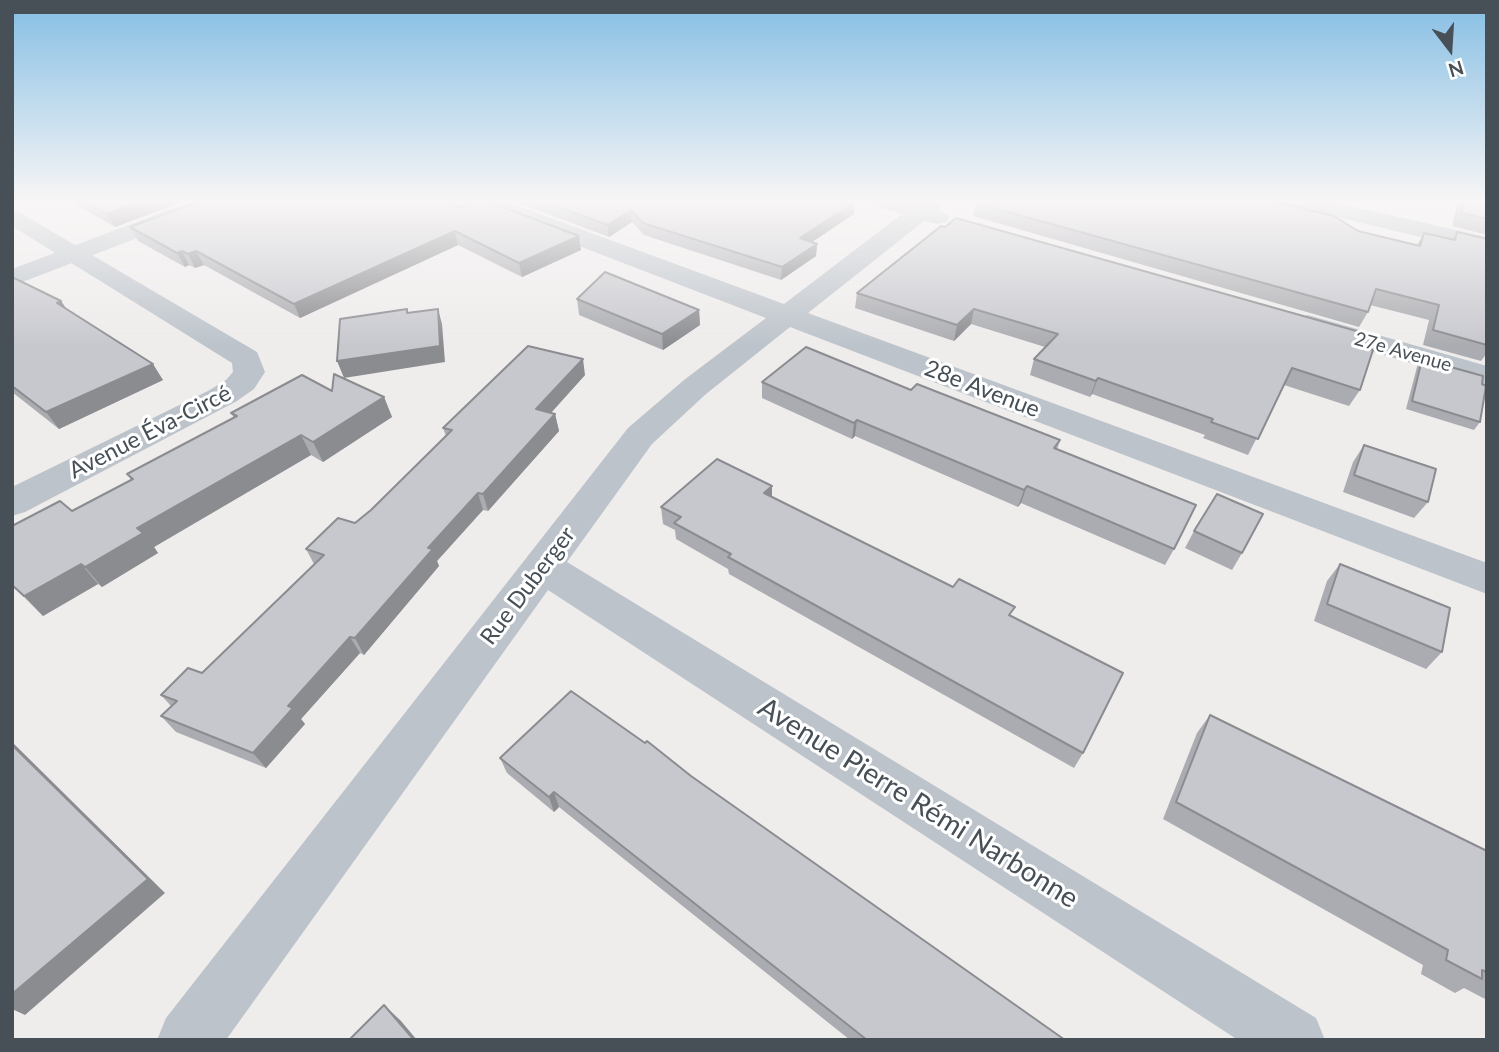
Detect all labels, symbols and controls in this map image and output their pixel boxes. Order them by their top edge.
north arrow [1415,14,1485,84]
text: N [1446,56,1467,83]
street label: 27e Avenue [1352,327,1454,377]
street label: 28e Avenue [921,354,1043,424]
street label: Avenue Éva-Circé [64,379,236,485]
street label: Rue Duberger [475,522,581,650]
street label: Avenue Pierre Rémi Narbonne [752,690,1084,916]

